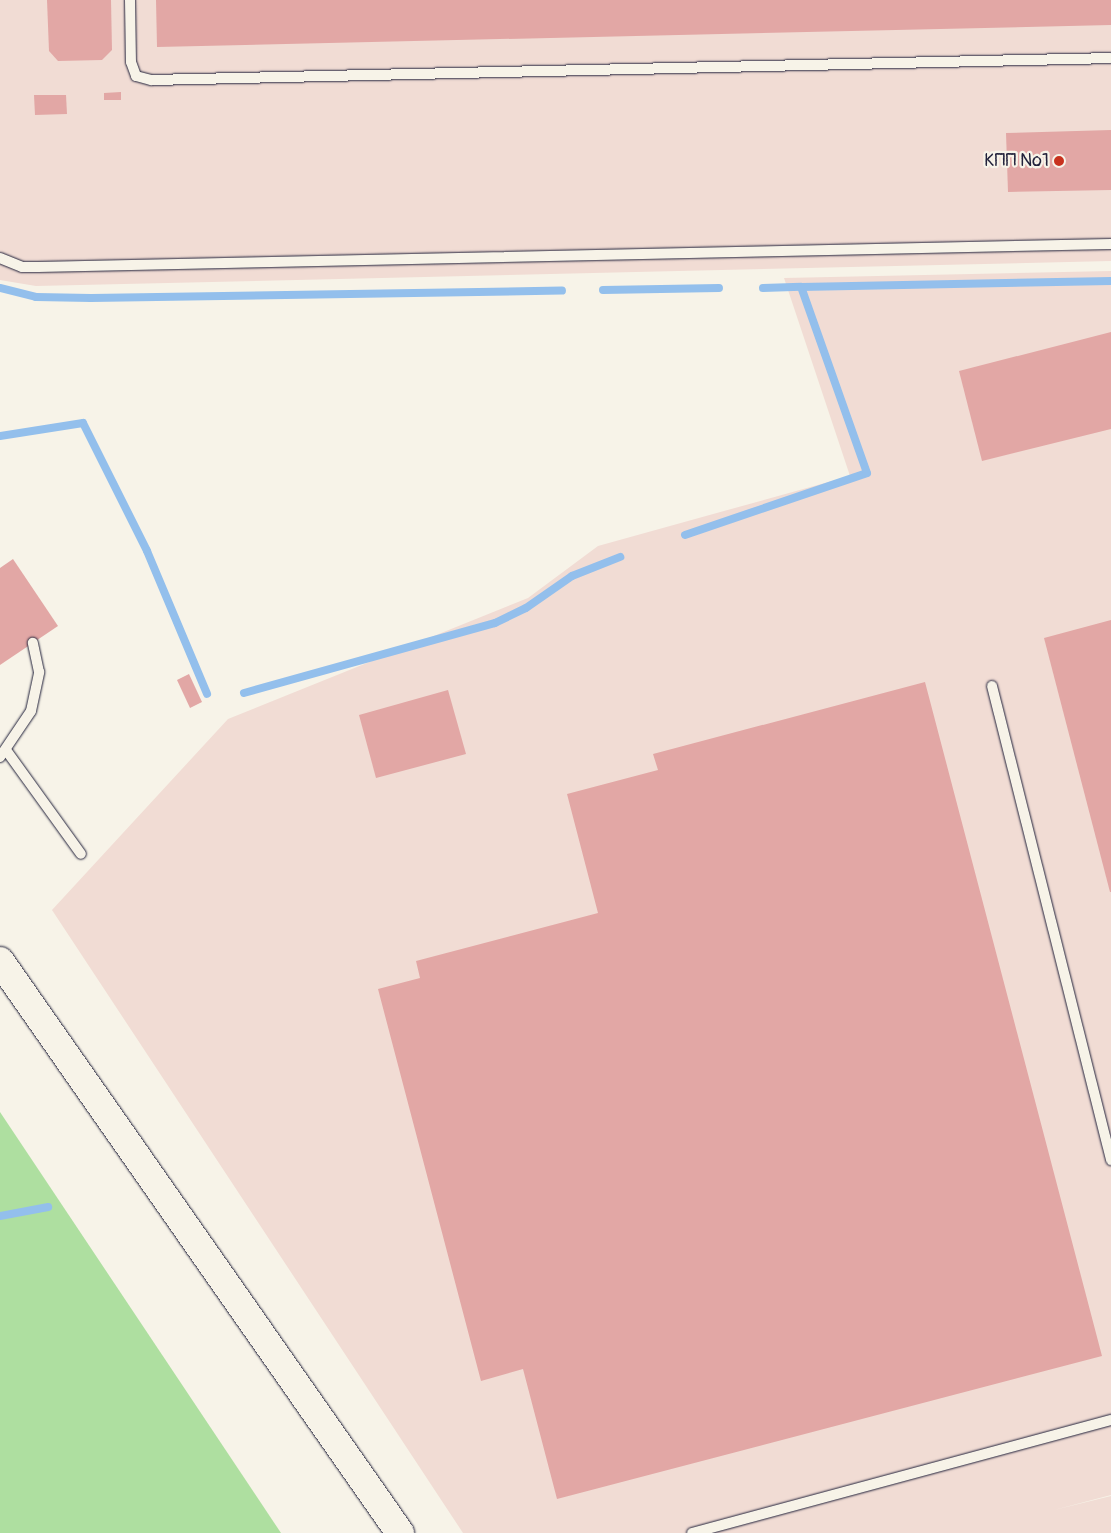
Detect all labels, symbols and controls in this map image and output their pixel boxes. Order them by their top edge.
place label: КПП №1 [984,150,1049,172]
marker: КПП №1 [1053,155,1065,167]

